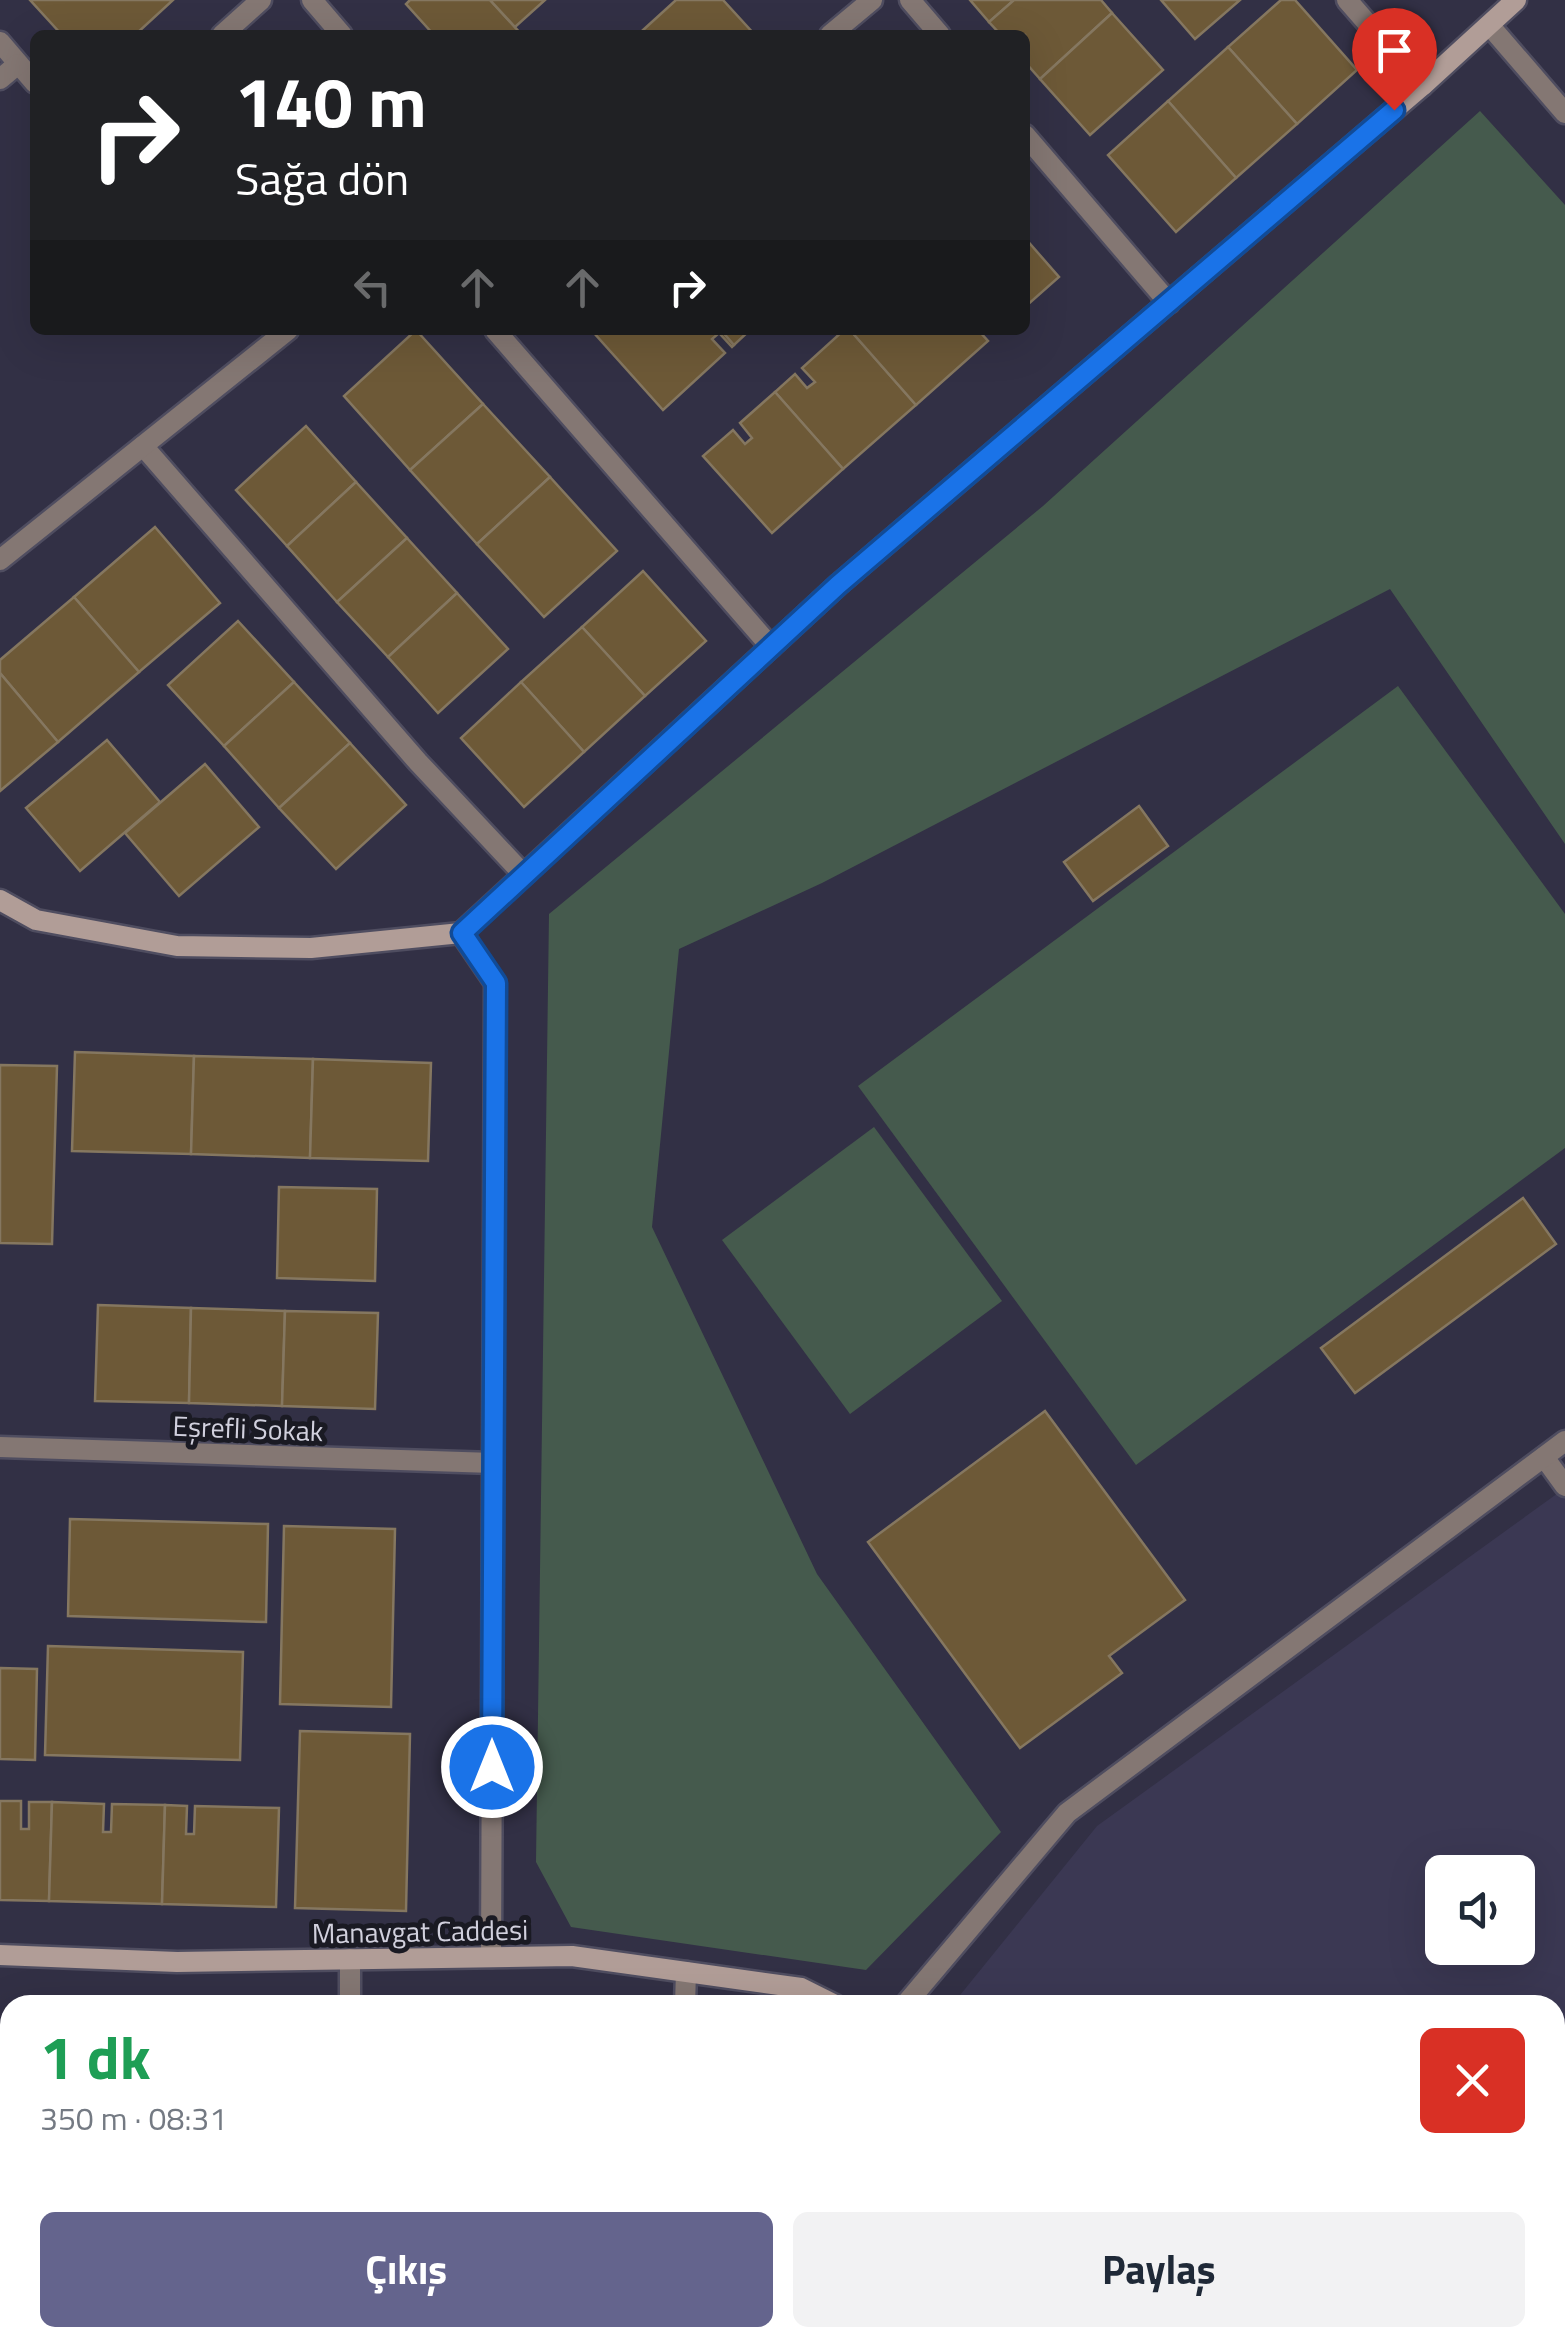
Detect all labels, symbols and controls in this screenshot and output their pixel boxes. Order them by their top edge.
pin [1352,8,1437,111]
icon: arrive [1367,23,1422,78]
text: 140 m [235,48,427,154]
icon: right [70,70,200,200]
text: Sağa dön [235,144,409,212]
icon: left [345,260,400,315]
icon: ahead [450,260,505,315]
icon: ahead [555,260,610,315]
icon: right [660,260,715,315]
street label: Eşrefli Sokak [172,1404,324,1452]
position arrow [440,1715,544,1819]
map controls [1425,1855,1535,1965]
button: sound [1425,1855,1535,1965]
street label: Manavgat Caddesi [312,1908,528,1954]
text: 1 dk [40,2011,151,2102]
button: close [1420,2028,1525,2133]
text: 350 m · 08:31 [40,2094,227,2142]
button: Çıkış [40,2212,773,2327]
button: Paylaş [793,2212,1525,2327]

